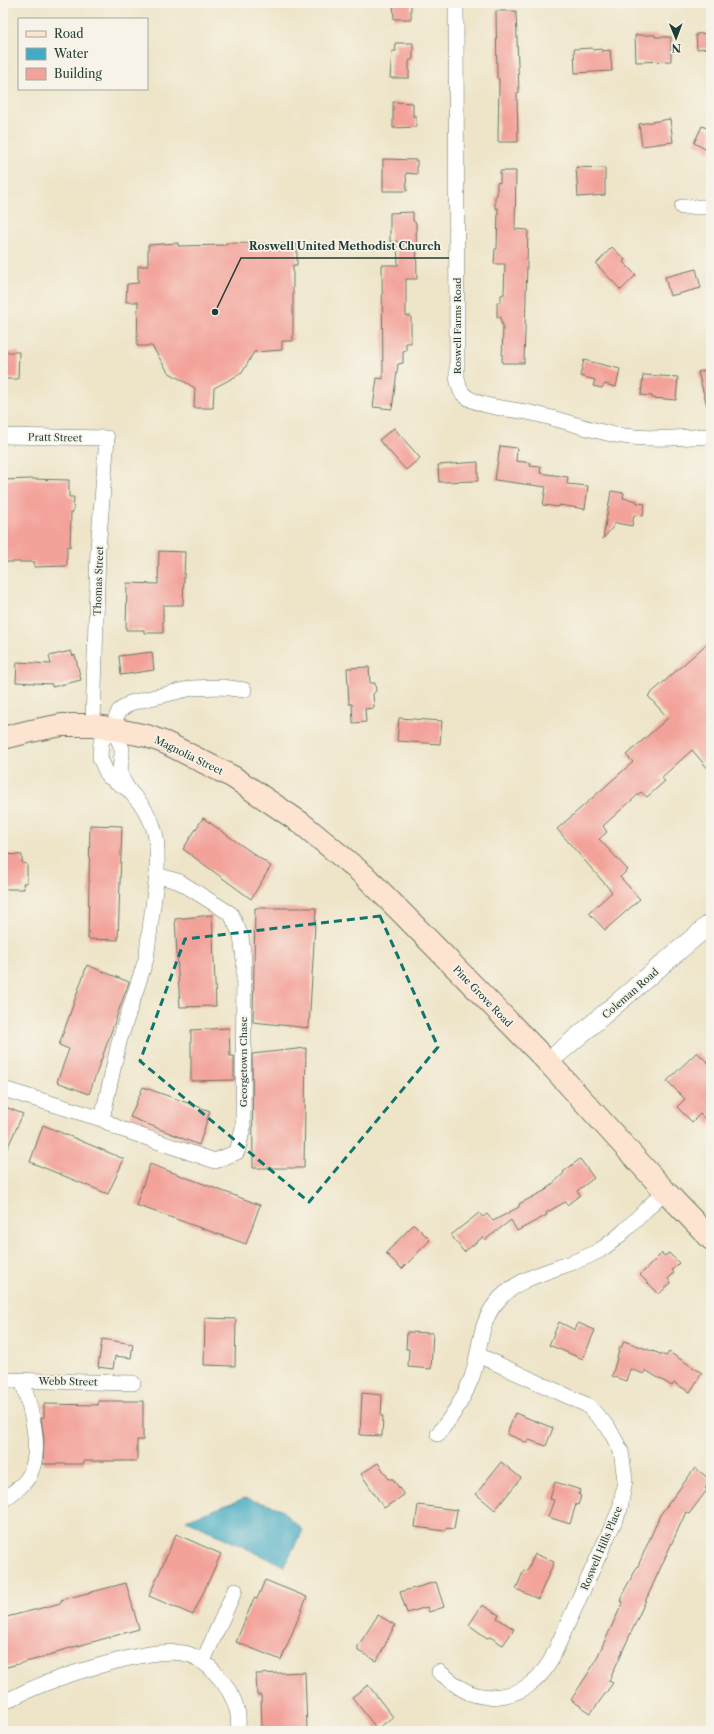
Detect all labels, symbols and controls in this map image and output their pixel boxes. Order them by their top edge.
legend [18,18,148,90]
north arrow [656,18,696,58]
text: Road [54,26,84,41]
text: N [671,41,681,55]
text: Water [53,46,88,61]
text: Building [54,66,102,81]
callout: Roswell United Methodist Church [241,235,449,258]
text: Roswell United Methodist Church [249,239,441,253]
street label: Roswell Farms Road [451,278,464,374]
street label: Pratt Street [28,431,83,444]
street label: Thomas Street [91,545,106,616]
street label: Magnolia Street [152,733,226,778]
street label: Pine Grove Road [450,963,515,1030]
street label: Coleman Road [599,965,661,1021]
street label: Georgetown Chase [237,1016,250,1107]
street label: Webb Street [37,1374,98,1389]
street label: Roswell Hills Place [578,1504,625,1592]

